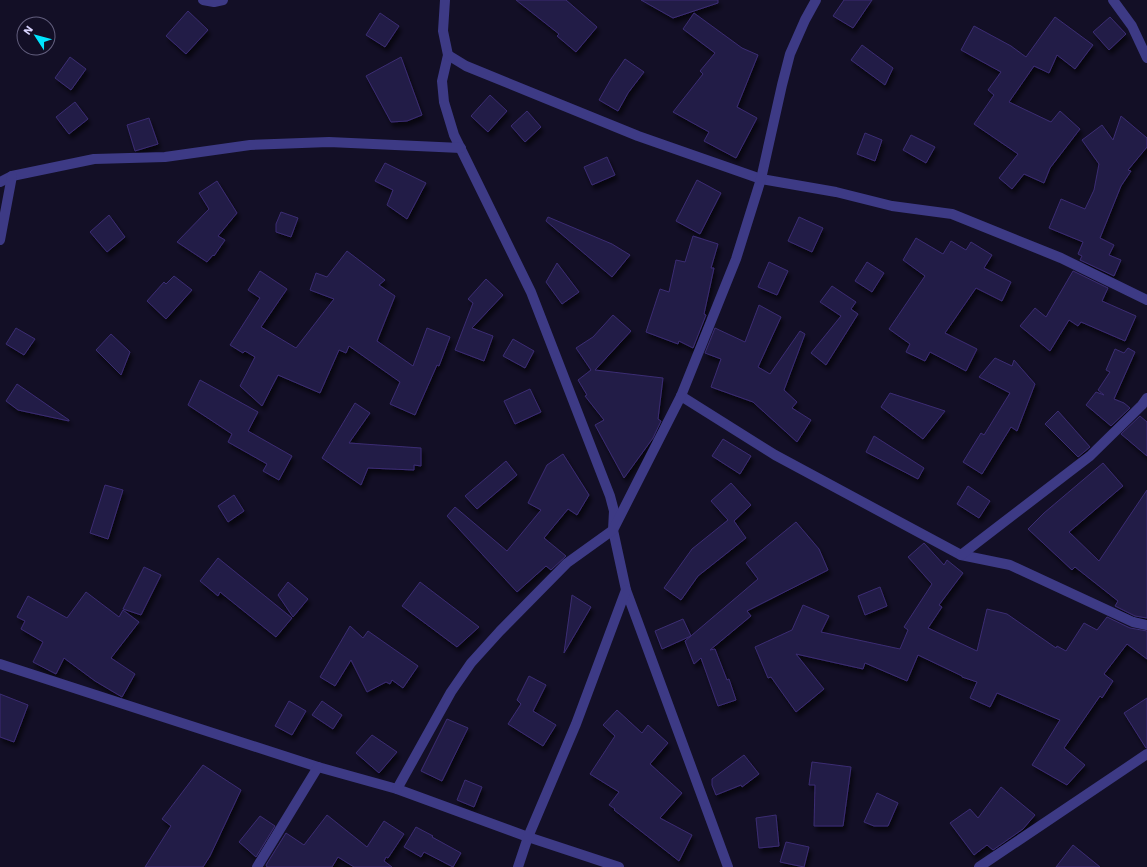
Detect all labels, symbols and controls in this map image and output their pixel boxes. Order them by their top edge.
north arrow [16,16,56,56]
text: N [21,23,36,38]

